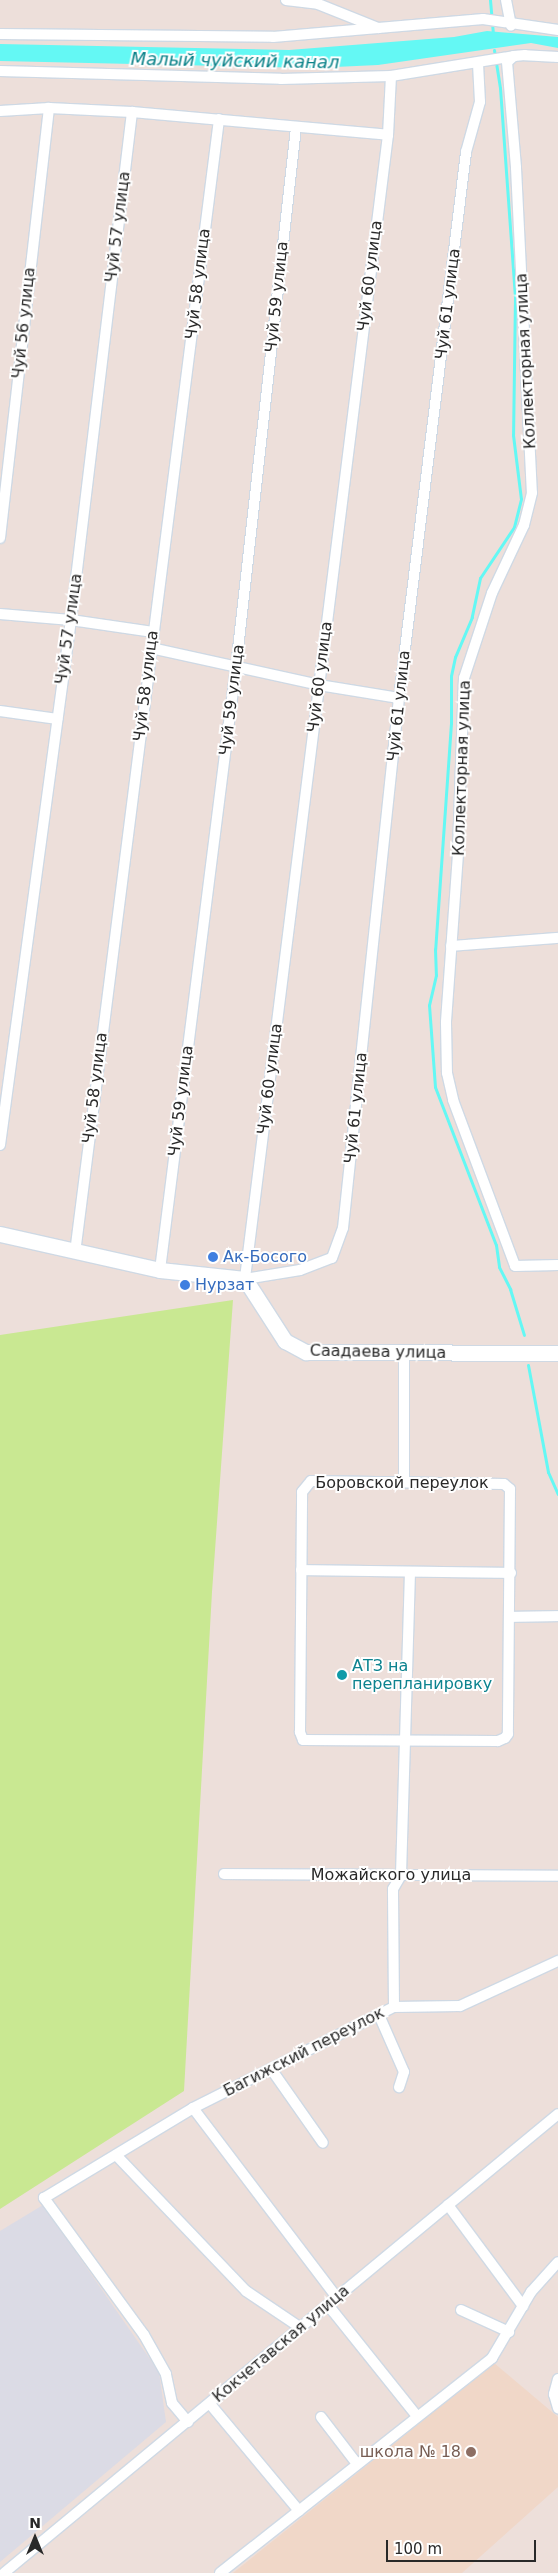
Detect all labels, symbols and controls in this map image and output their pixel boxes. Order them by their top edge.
water label: Малый чуйский канал [130,48,340,74]
street label: Чуй 57 улица [102,170,134,284]
street label: Чуй 60 улица [354,219,386,333]
street label: Чуй 58 улица [182,227,214,341]
street label: Чуй 59 улица [262,240,292,354]
street label: Чуй 61 улица [432,247,464,361]
street label: Чуй 56 улица [9,266,39,380]
street label: Коллекторная улица [512,273,540,449]
street label: Чуй 57 улица [52,572,86,686]
street label: Чуй 60 улица [304,620,336,734]
street label: Чуй 58 улица [130,629,162,743]
street label: Чуй 59 улица [216,643,248,757]
street label: Чуй 61 улица [384,649,414,763]
street label: Коллекторная улица [449,680,475,856]
street label: Чуй 60 улица [254,1022,286,1136]
street label: Чуй 58 улица [79,1031,111,1145]
street label: Чуй 59 улица [165,1044,197,1158]
street label: Чуй 61 улица [341,1051,371,1165]
place label: Ак-Босого [223,1247,307,1267]
marker: Ак-Босого [207,1251,219,1263]
place label: Нурзат [195,1275,254,1295]
marker: Нурзат [179,1279,191,1291]
street label: Саадаева улица [310,1341,446,1363]
street label: Боровской переулок [315,1473,489,1493]
place label: АТЗ на перепланировку [352,1656,492,1694]
marker: АТЗ на перепланировку [336,1669,348,1681]
street label: Можайского улица [311,1865,471,1885]
street label: Багижский переулок [220,2003,388,2101]
street label: Кокчетавская улица [209,2281,353,2407]
place label: школа № 18 [360,2442,461,2462]
marker: школа № 18 [465,2446,477,2458]
north arrow [10,2513,60,2563]
text: N [29,2515,41,2531]
scale bar [388,2530,538,2562]
text: 100 m [394,2540,442,2558]

